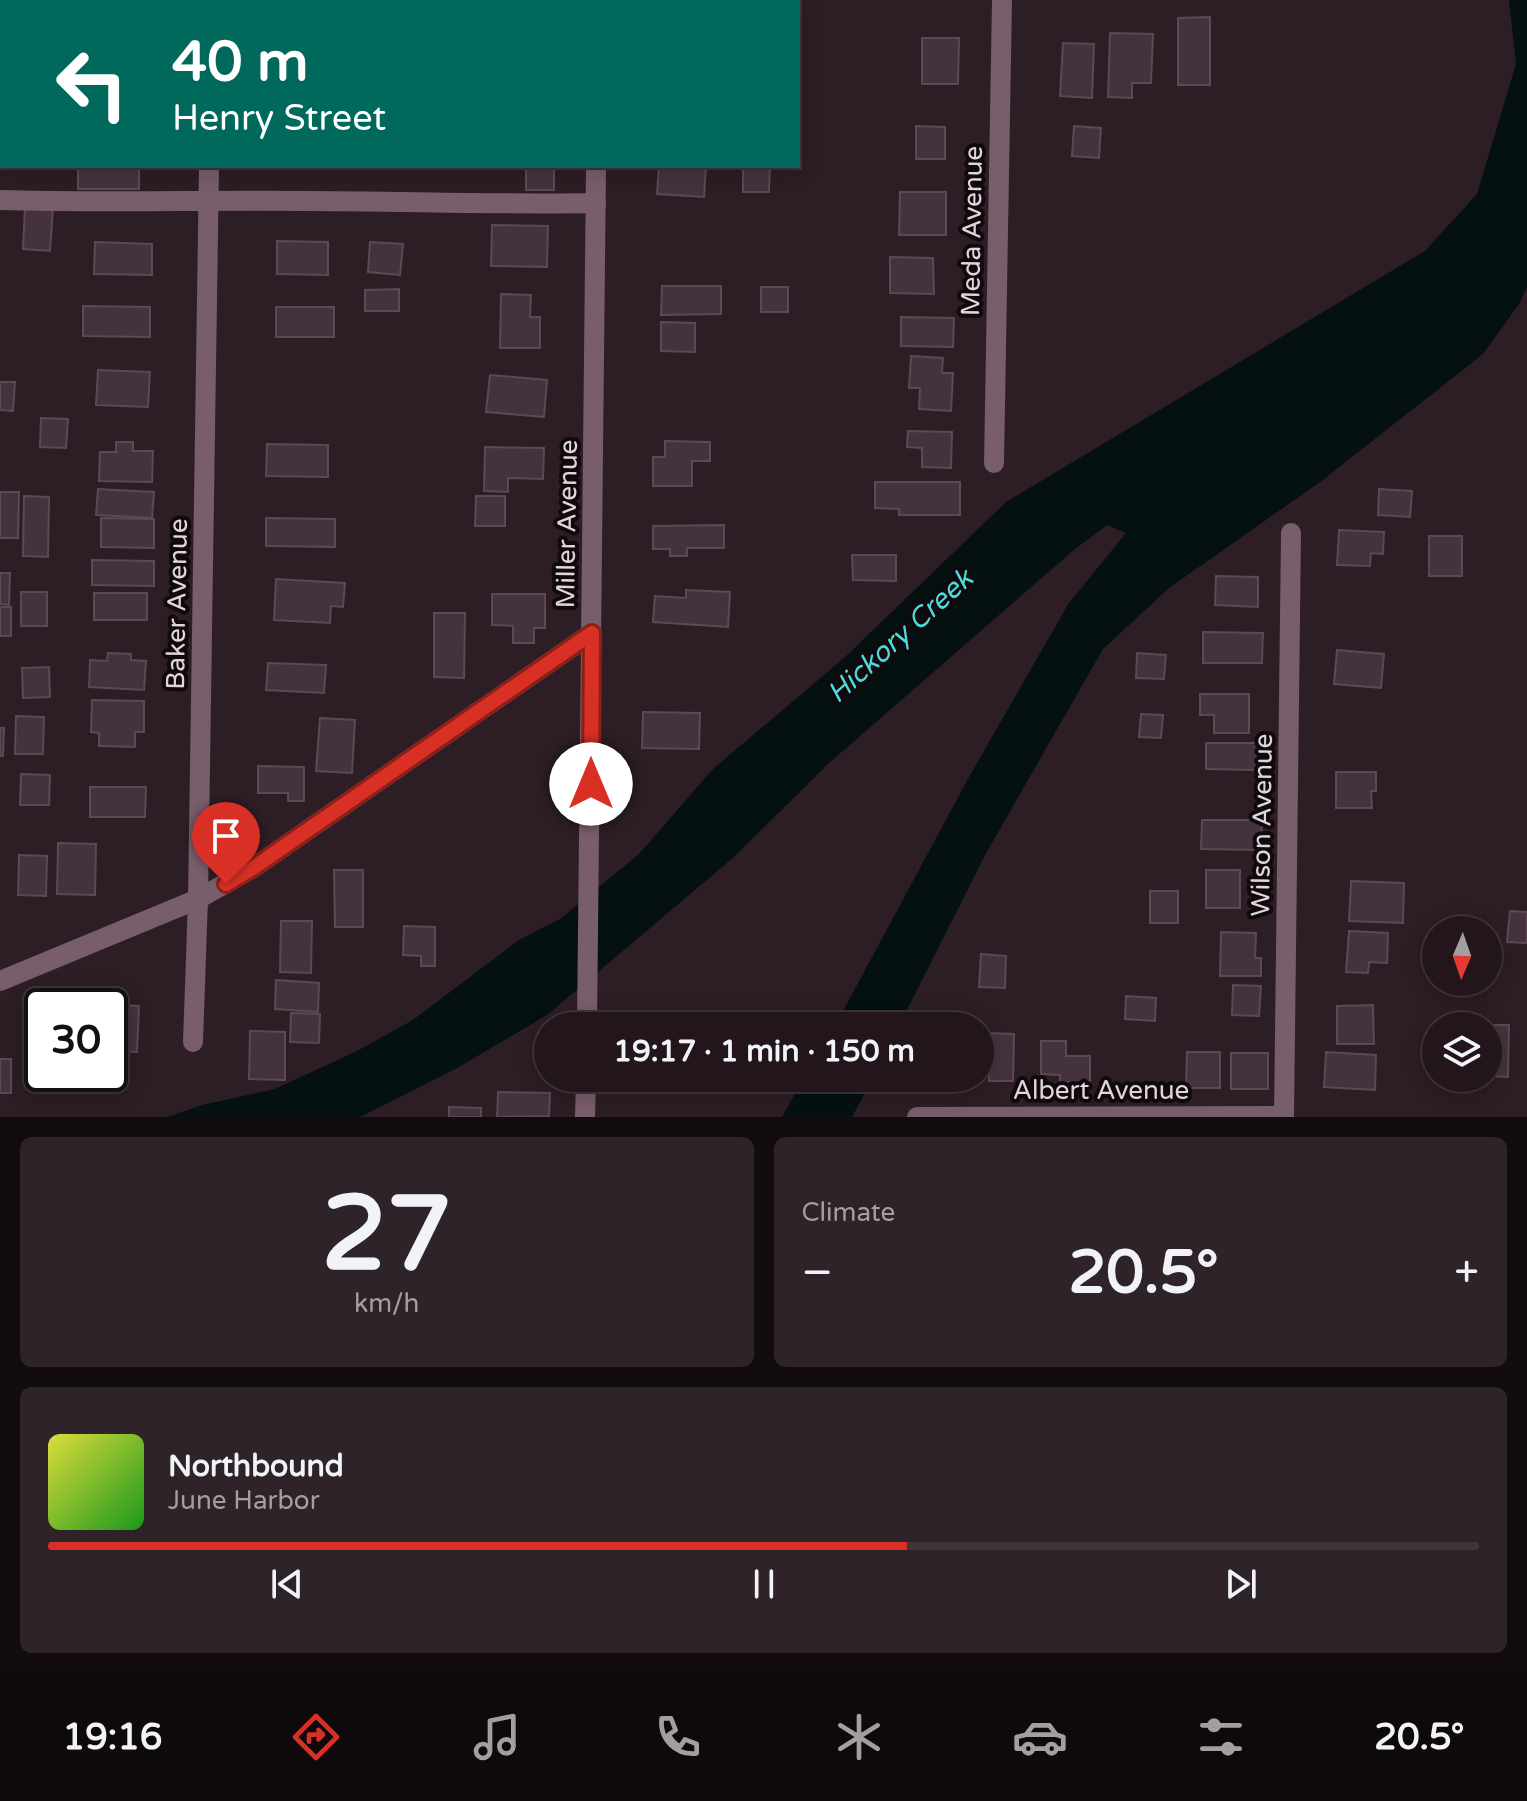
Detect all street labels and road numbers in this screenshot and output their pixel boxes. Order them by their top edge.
street label: Meda Avenue [955,146,989,316]
street label: Miller Avenue [550,439,584,609]
street label: Baker Avenue [160,518,194,690]
street label: Wilson Avenue [1245,733,1279,917]
street label: Albert Avenue [1013,1075,1189,1106]

